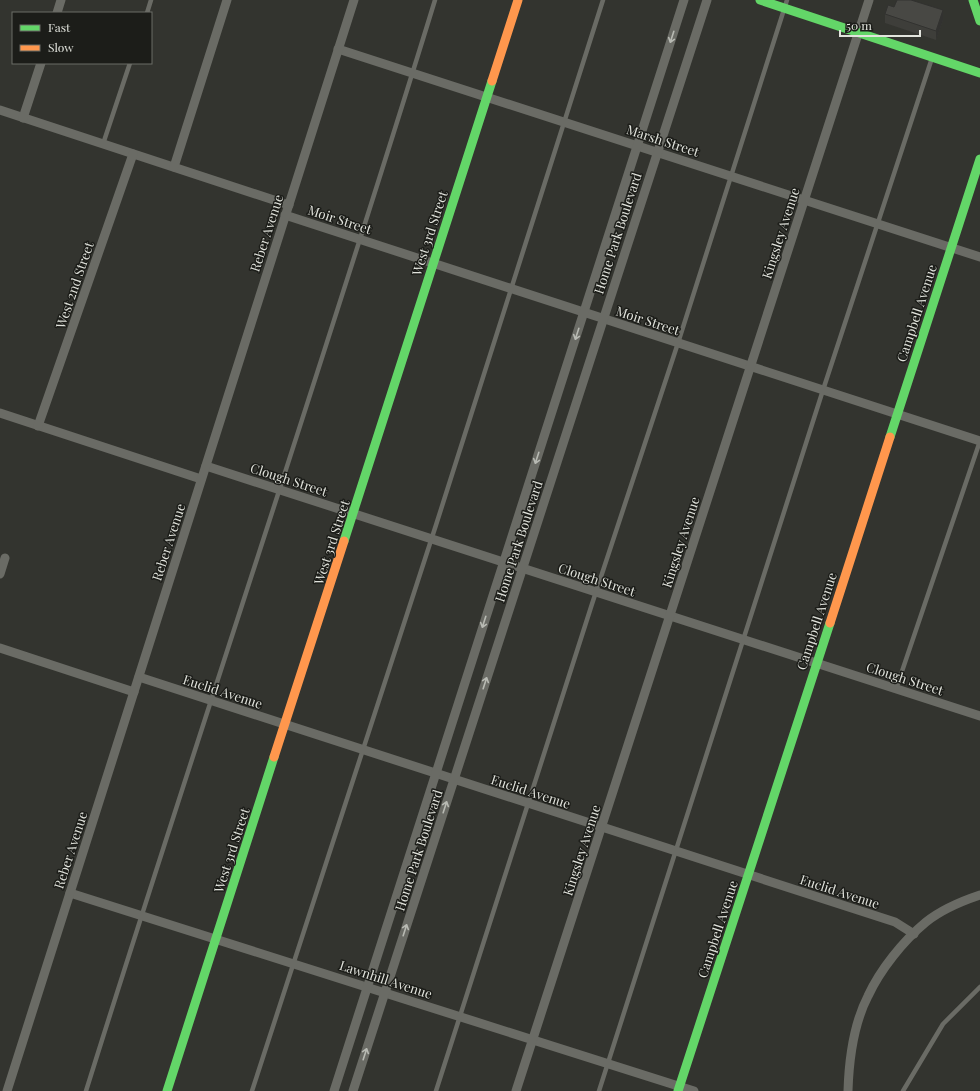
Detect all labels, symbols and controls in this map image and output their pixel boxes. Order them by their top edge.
legend [12,12,152,64]
scale bar [840,12,920,38]
text: 50 m [846,17,872,33]
text: Fast [48,19,71,35]
one-way arrow [668,31,676,43]
text: Slow [48,39,74,55]
street label: Marsh Street [625,120,702,160]
street label: Home Park Boulevard [589,170,645,296]
street label: Kingsley Avenue [757,185,803,281]
street label: West 3rd Street [407,188,451,278]
street label: Reber Avenue [246,192,287,274]
street label: Moir Street [306,201,374,237]
street label: West 2nd Street [51,239,97,332]
street label: Campbell Avenue [892,262,940,364]
street label: Moir Street [614,302,682,338]
one-way arrow [573,327,580,340]
one-way arrow [533,451,540,464]
street label: Clough Street [248,459,330,500]
street label: Home Park Boulevard [490,478,546,604]
street label: Kingsley Avenue [657,494,703,590]
street label: West 3rd Street [309,497,353,587]
street label: Reber Avenue [148,501,189,583]
street label: Clough Street [556,559,638,600]
street label: Campbell Avenue [792,570,840,672]
one-way arrow [480,615,488,627]
street label: Clough Street [864,658,946,699]
street label: Euclid Avenue [181,670,265,712]
one-way arrow [482,677,490,689]
street label: Euclid Avenue [489,770,573,812]
street label: Home Park Boulevard [390,787,446,913]
one-way arrow [442,800,449,813]
street label: Kingsley Avenue [558,802,604,898]
street label: West 3rd Street [209,805,253,895]
street label: Reber Avenue [50,809,91,891]
street label: Euclid Avenue [798,870,882,912]
street label: Campbell Avenue [693,878,741,980]
one-way arrow [402,924,409,937]
street label: Lawnhill Avenue [338,956,435,1002]
one-way arrow [362,1048,369,1061]

